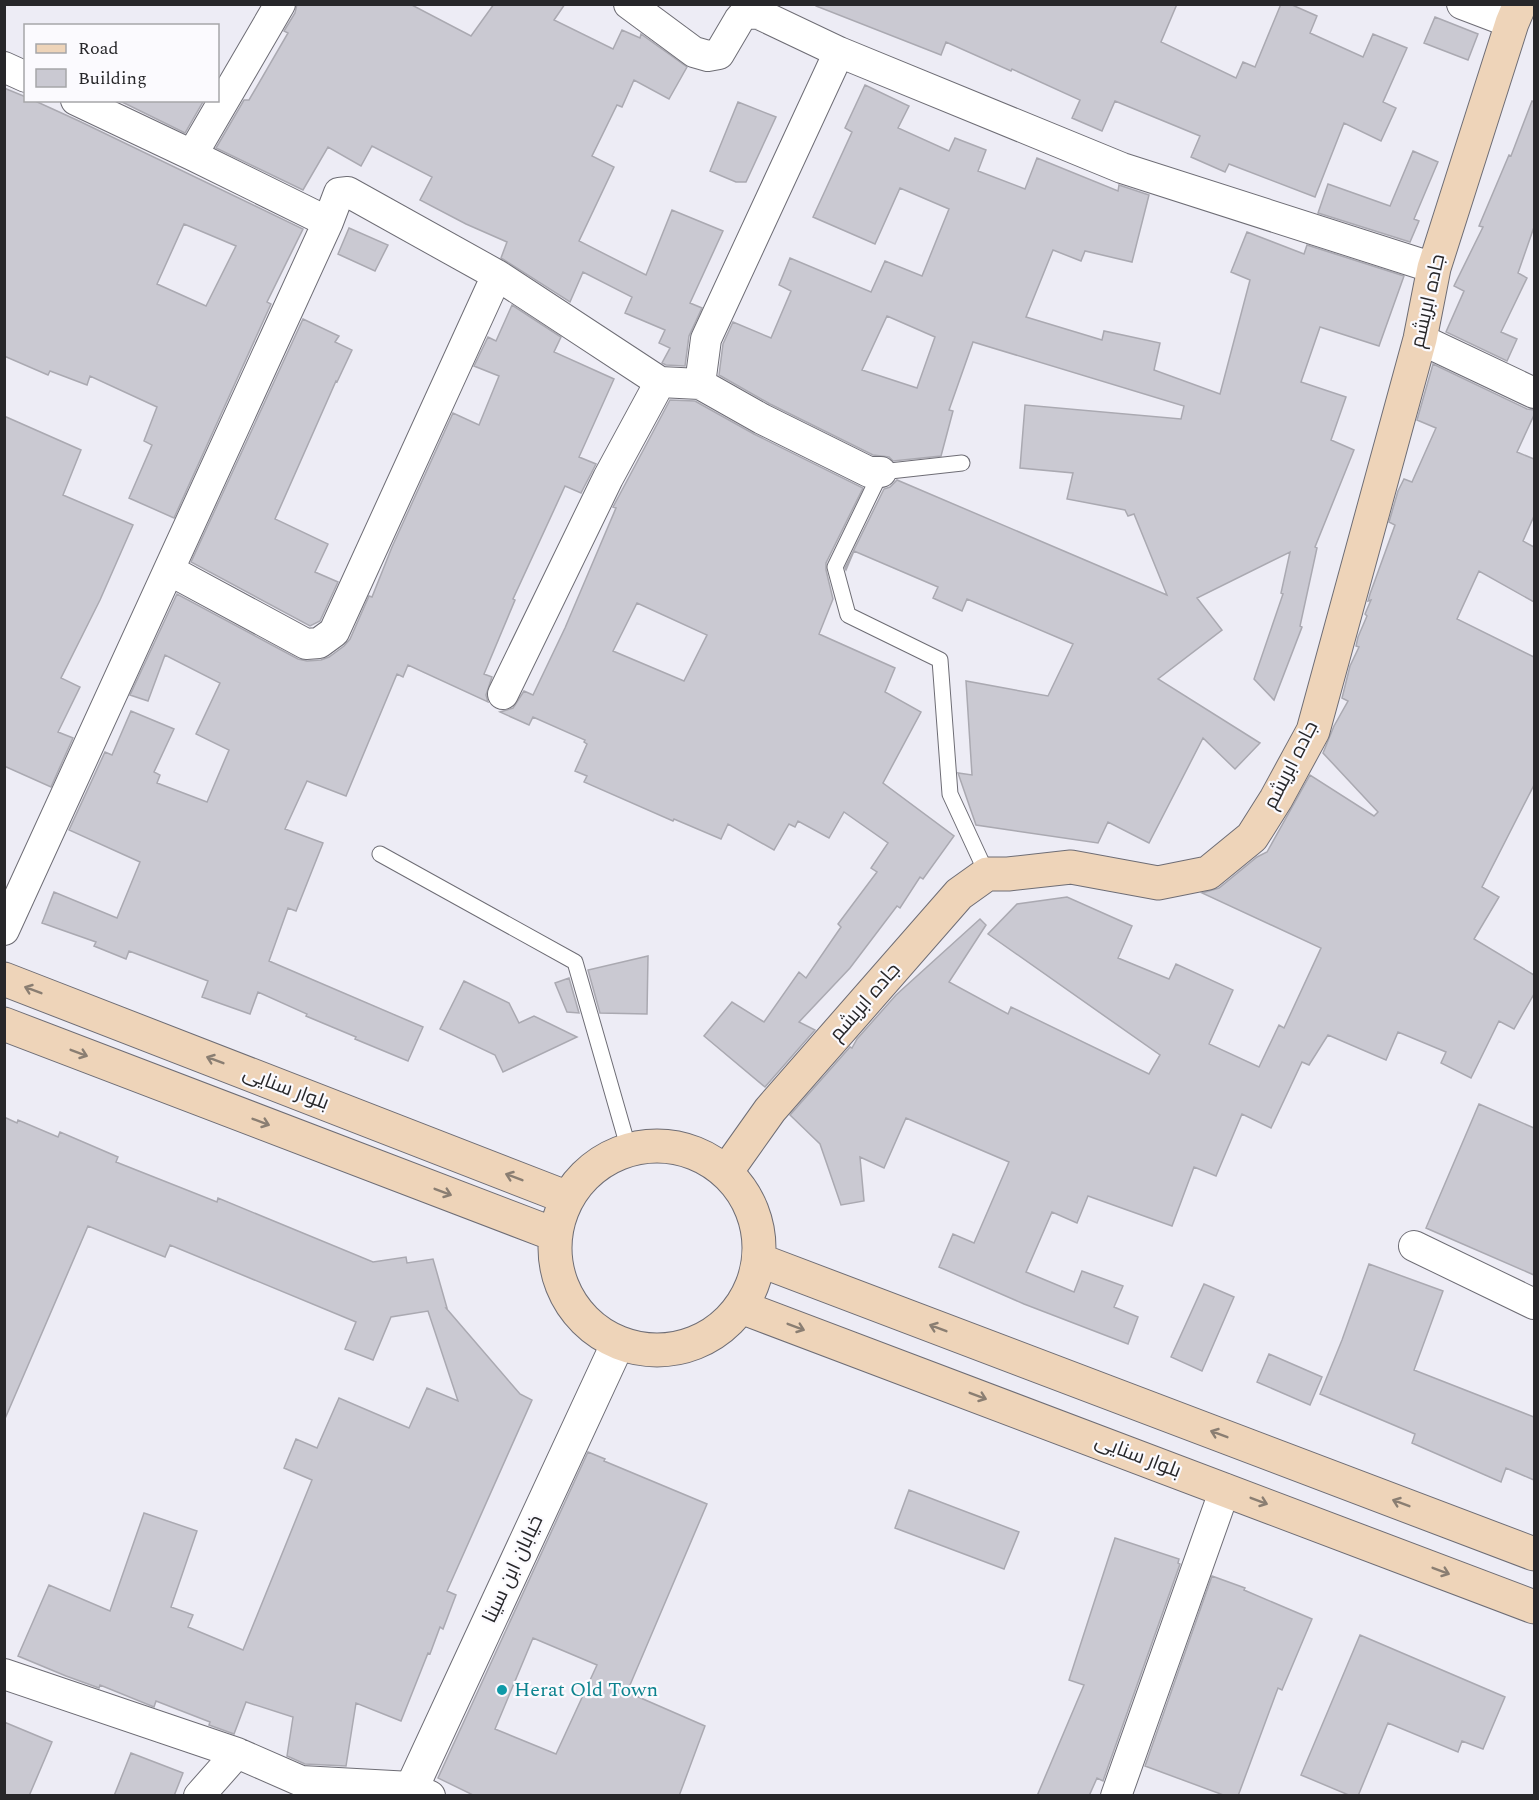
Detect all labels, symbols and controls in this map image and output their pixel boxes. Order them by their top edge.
legend [24,24,219,102]
text: Road [78,35,119,62]
text: Building [78,65,147,92]
street label: جاده ابریشم [1403,251,1453,351]
street label: جاده ابریشم [1256,716,1326,814]
street label: جاده ابریشم [822,956,908,1048]
one-way arrow [24,984,43,995]
one-way arrow [69,1048,88,1059]
one-way arrow [206,1054,224,1065]
street label: بلوار سنایی [239,1058,333,1118]
one-way arrow [251,1117,270,1128]
one-way arrow [505,1170,524,1181]
one-way arrow [433,1187,452,1198]
one-way arrow [786,1322,805,1333]
one-way arrow [929,1322,948,1333]
one-way arrow [969,1391,987,1402]
street label: بلوار سنایی [1091,1426,1185,1486]
one-way arrow [1210,1428,1229,1439]
one-way arrow [1249,1497,1268,1508]
one-way arrow [1392,1497,1411,1508]
street label: خیابان ابن سینا [475,1510,551,1628]
one-way arrow [1432,1566,1450,1577]
place label: Herat Old Town [514,1675,658,1705]
marker: Herat Old Town [495,1683,509,1697]

